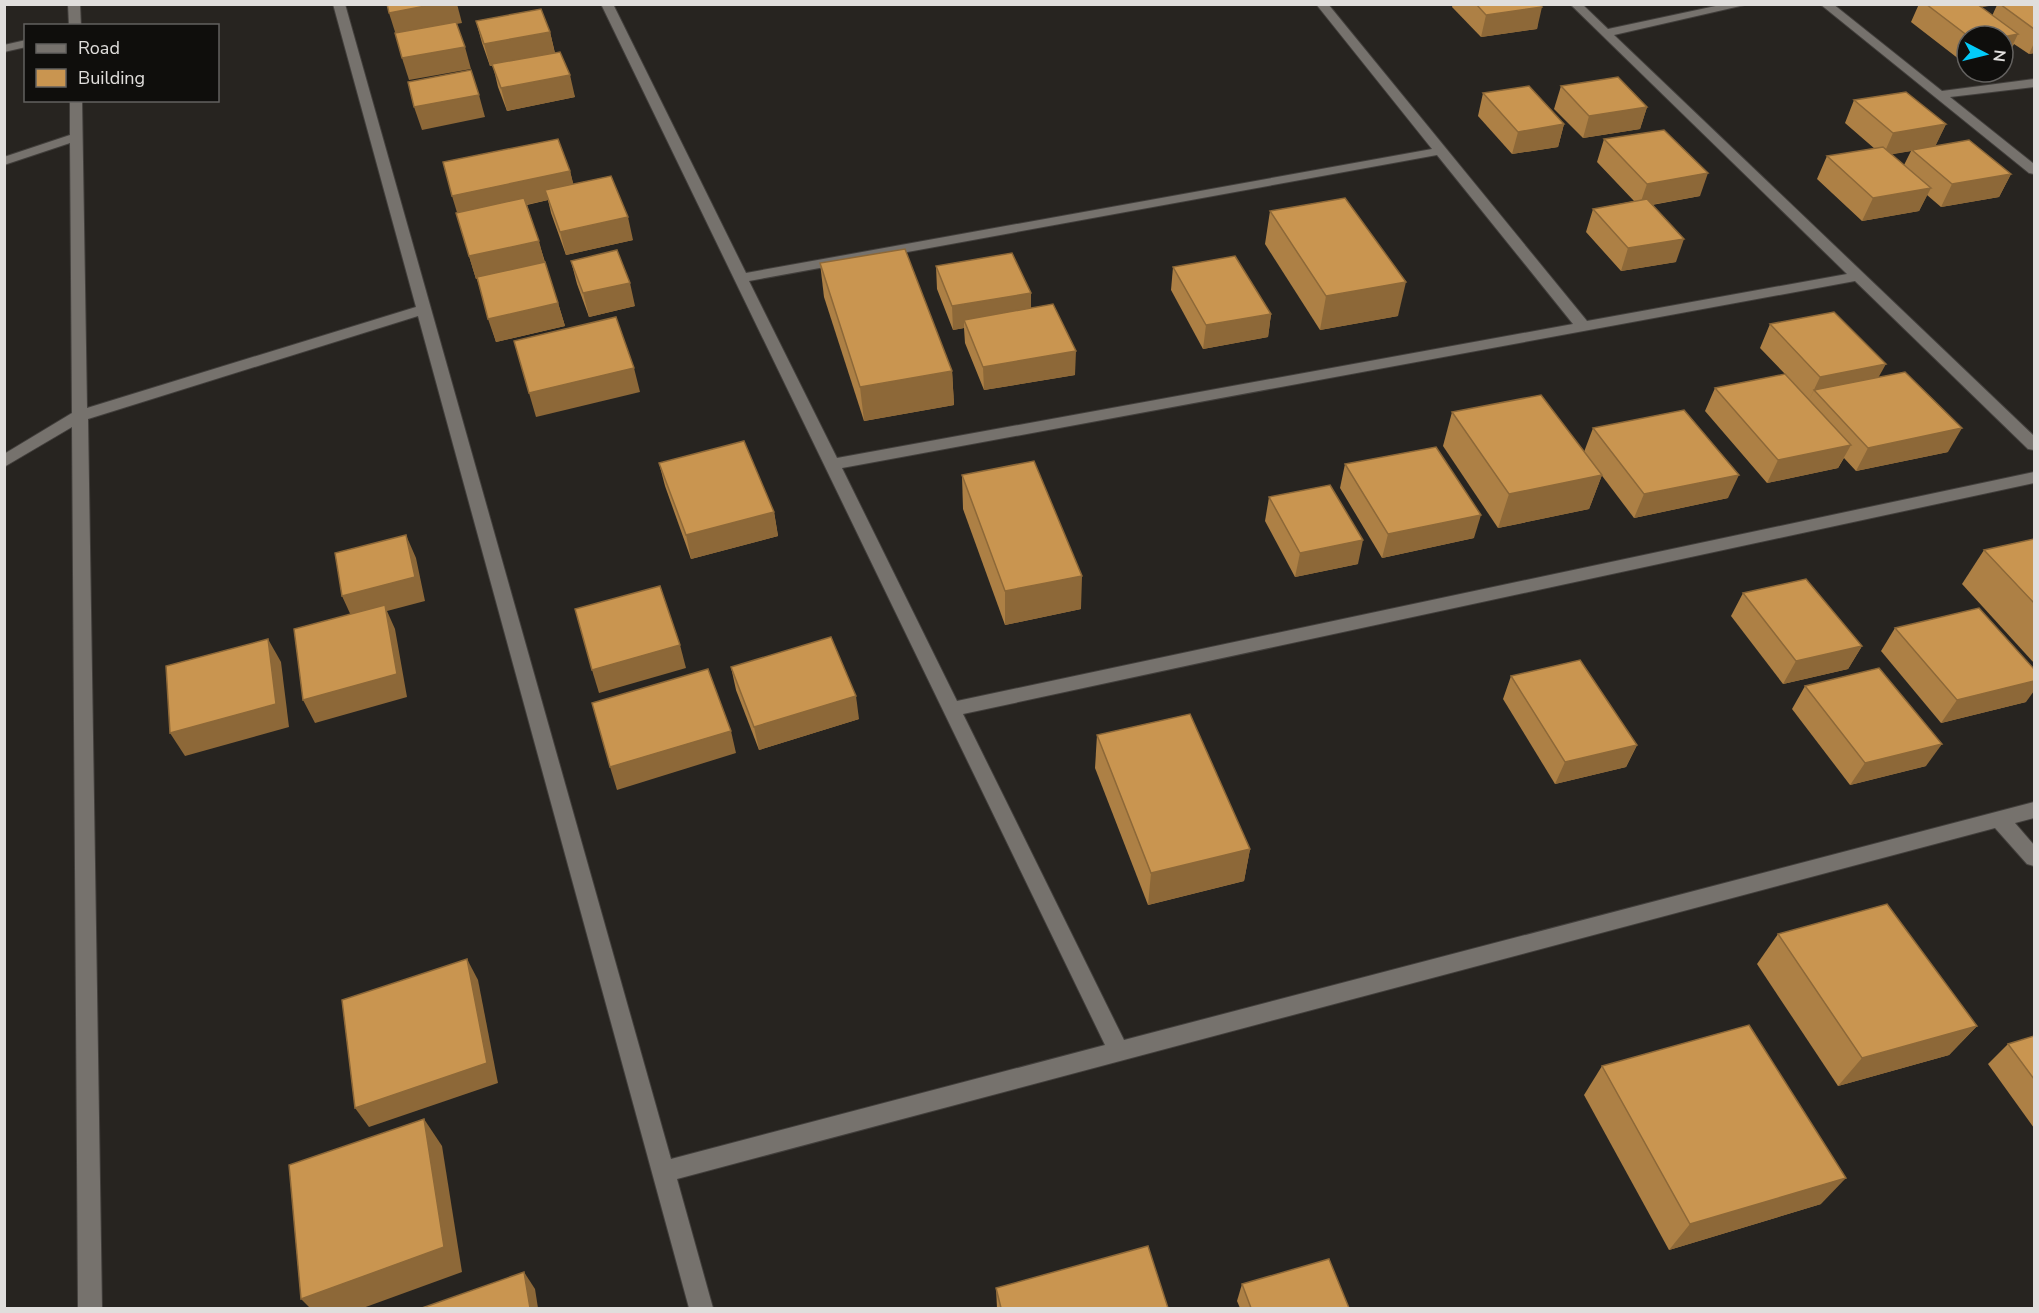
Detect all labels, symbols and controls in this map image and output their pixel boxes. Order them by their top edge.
legend [24,24,219,102]
north arrow [1955,24,2015,84]
text: Road [78,36,120,60]
text: N [1987,48,2011,63]
text: Building [78,66,145,90]

